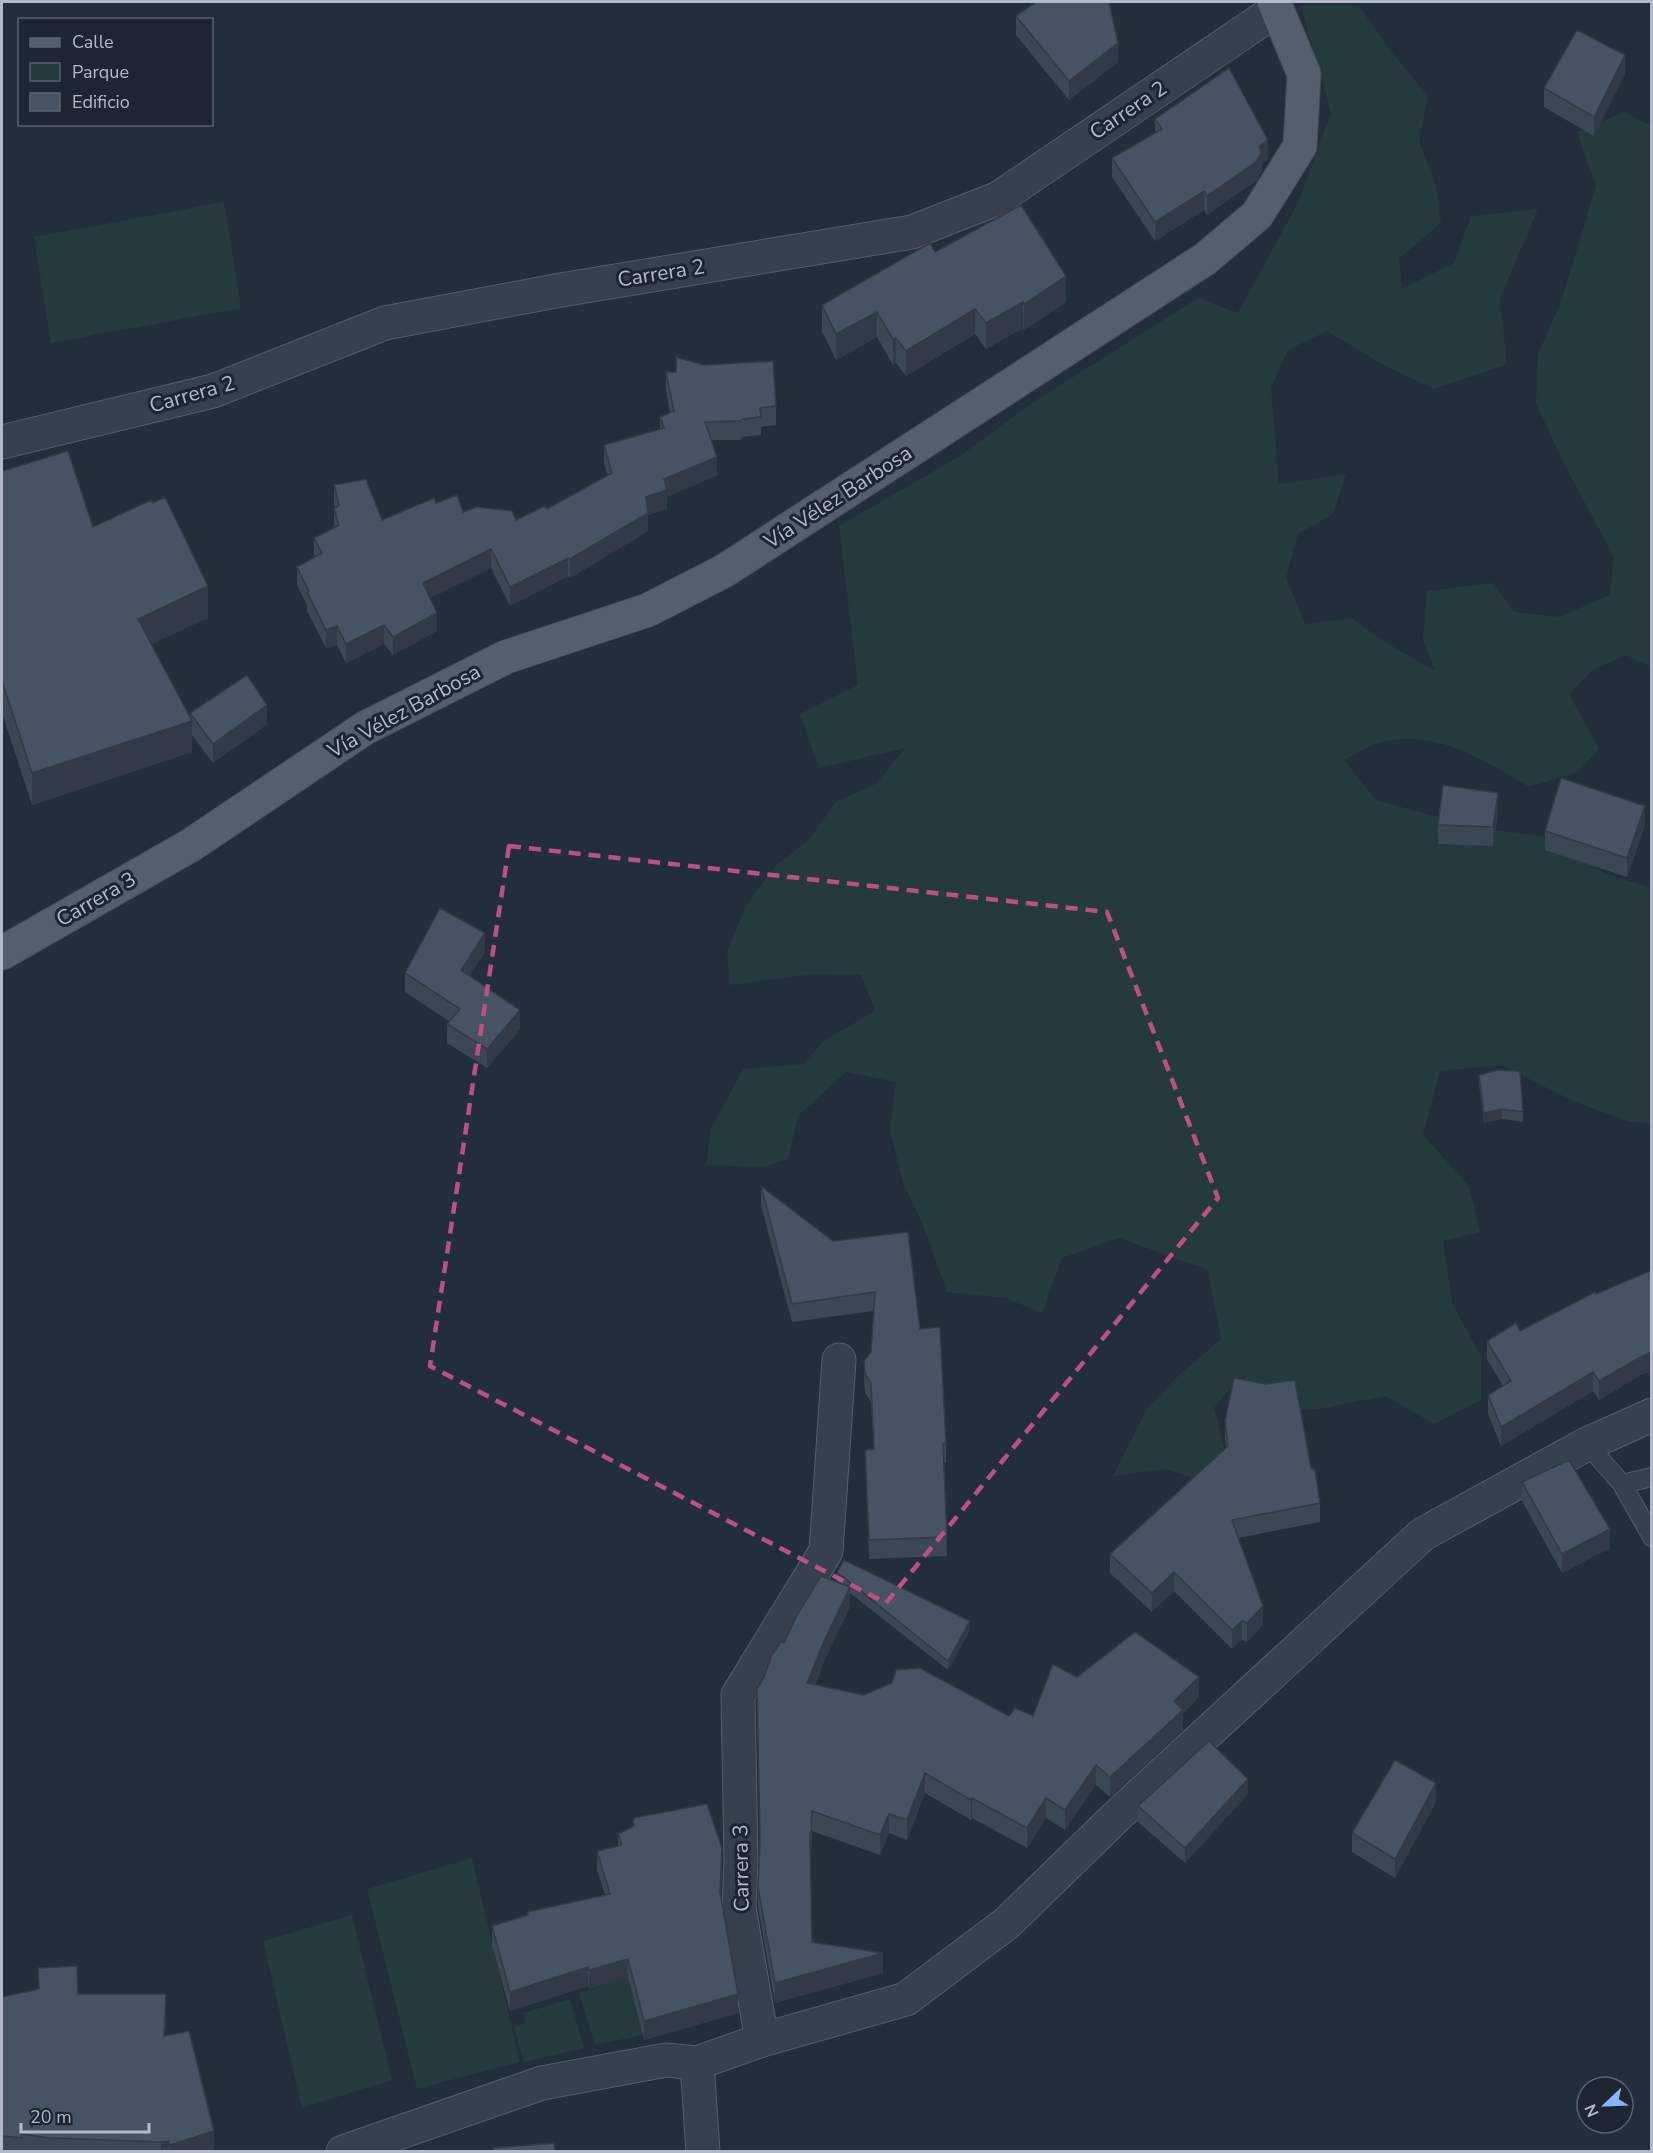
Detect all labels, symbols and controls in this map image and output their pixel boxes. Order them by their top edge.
legend [18,18,213,126]
text: Calle [72,30,114,54]
text: Parque [72,60,129,84]
street label: Carrera 2 [1084,74,1172,146]
text: Edificio [72,90,130,114]
street label: Carrera 2 [616,252,706,294]
street label: Carrera 2 [146,368,238,420]
street label: Vía Vélez Barbosa [758,439,917,556]
street label: Vía Vélez Barbosa [322,657,485,765]
street label: Carrera 3 [51,865,141,933]
street label: Carrera 3 [726,1824,756,1912]
north arrow [1575,2075,1635,2135]
scale bar [21,2096,148,2134]
text: N [1580,2101,1605,2120]
text: 20 m [30,2105,72,2129]

